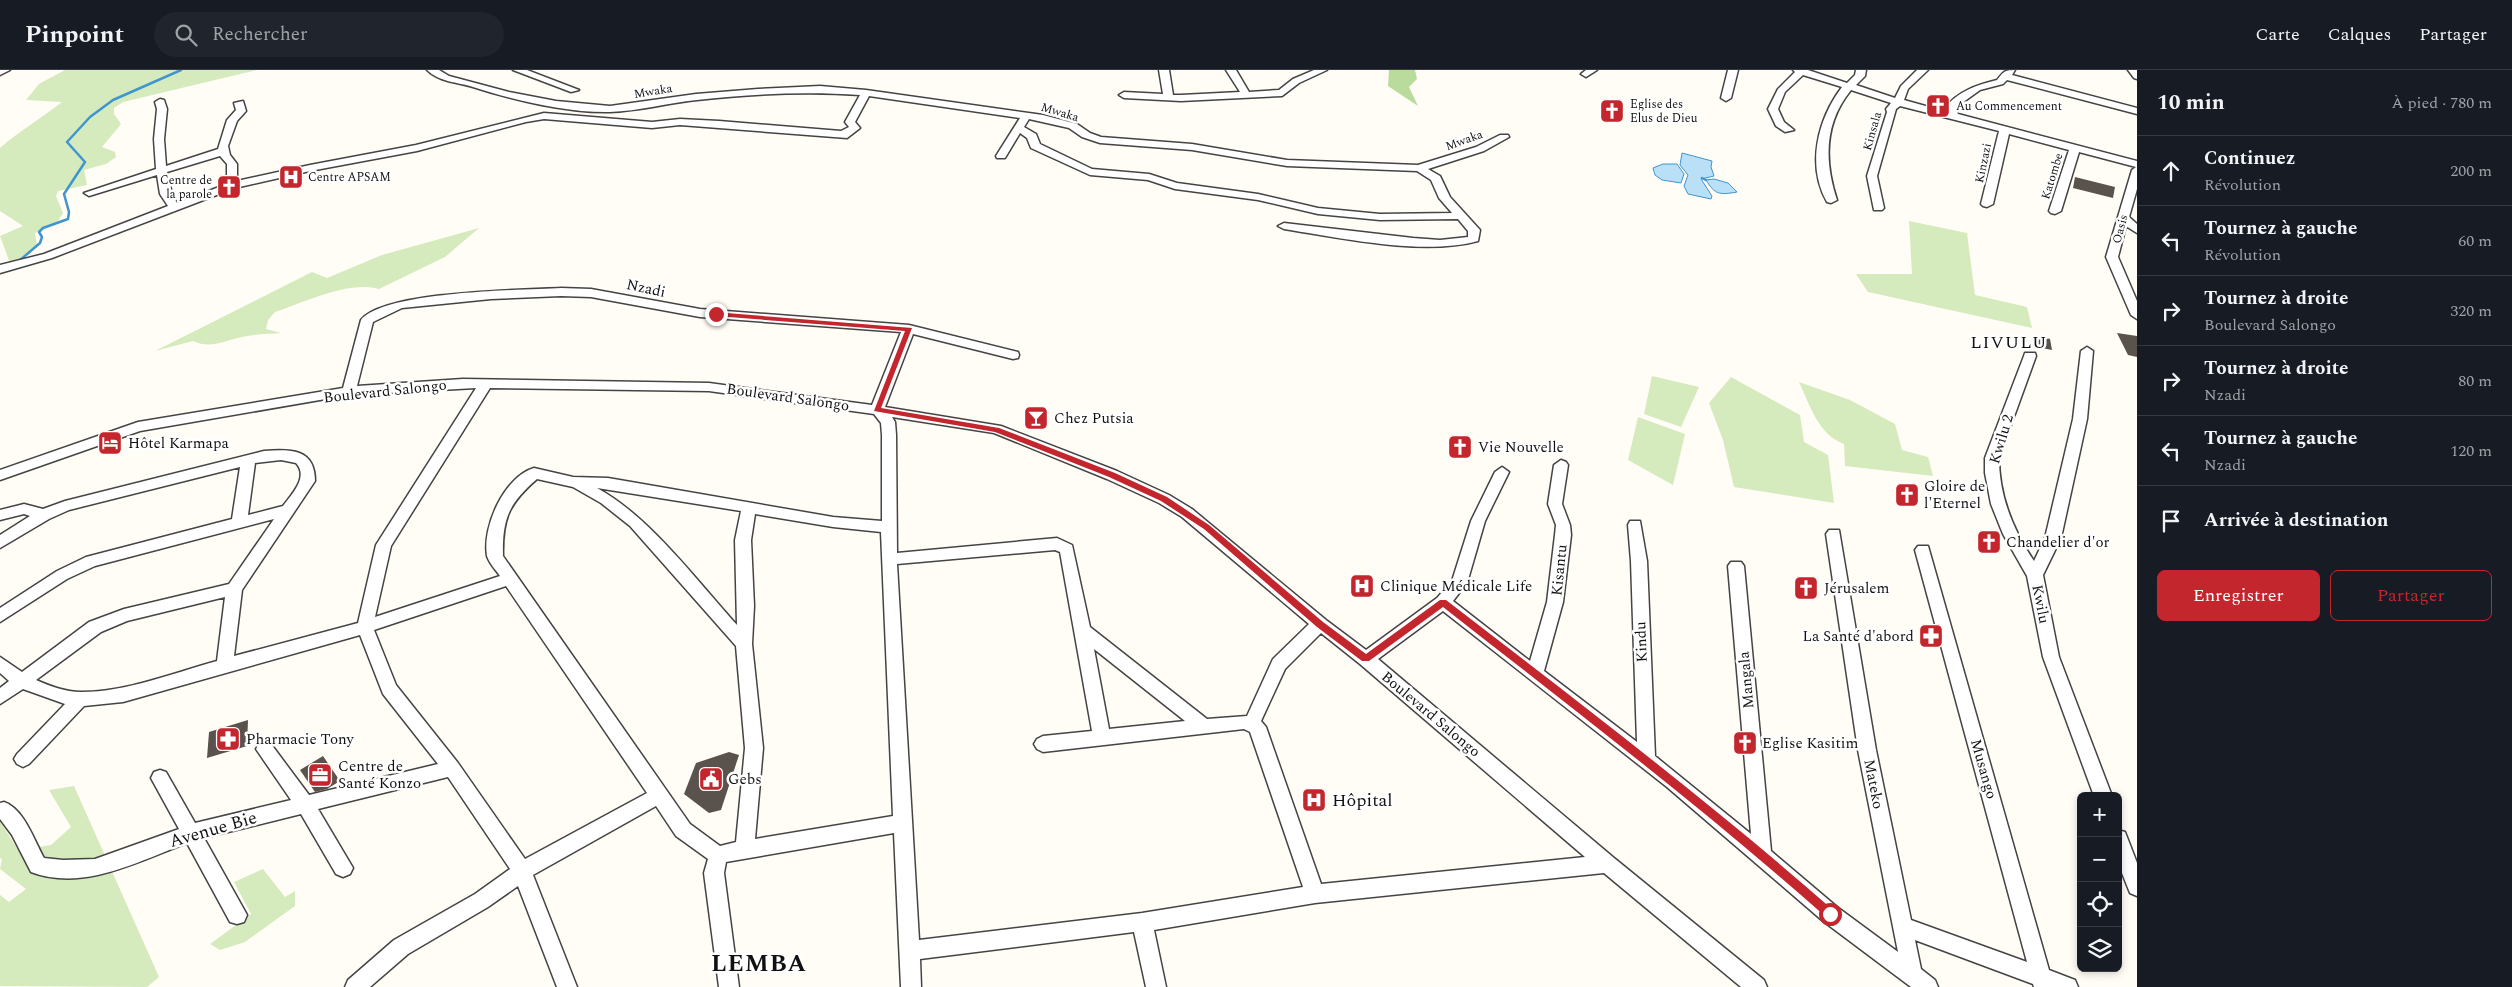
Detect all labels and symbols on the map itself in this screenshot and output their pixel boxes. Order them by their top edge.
street label: Mwaka [632,79,674,104]
church icon: Au Commencement [1925,93,1951,119]
place label: Eglise des Elus de Dieu [1630,95,1698,128]
place label: Au Commencement [1956,97,2062,116]
street label: Mwaka [1039,98,1081,127]
church icon: Eglise des Elus de Dieu [1599,98,1625,124]
street label: Kinsala [1858,109,1887,153]
street label: Mwaka [1443,125,1486,156]
street label: Kinzazi [1970,141,1997,185]
street label: Katombe [2036,150,2069,202]
hospital icon: Centre APSAM [278,164,304,190]
place label: Centre APSAM [308,168,391,187]
place label: Centre de la parole [160,171,212,204]
church icon: Centre de la parole [216,174,242,200]
street label: Oasis [2107,212,2134,246]
street label: Nzadi [624,273,668,304]
route end [705,303,728,326]
district label: LIVULU [1970,329,2048,356]
street label: Boulevard Salongo [322,374,448,409]
street label: Boulevard Salongo [725,378,851,417]
bar icon: Chez Putsia [1023,405,1049,431]
place label: Chez Putsia [1054,407,1134,430]
street label: Kwilu 2 [1983,412,2020,467]
hotel icon: Hôtel Karmapa [97,430,123,456]
place label: Hôtel Karmapa [128,432,229,455]
church icon: Vie Nouvelle [1447,434,1473,460]
place label: Vie Nouvelle [1478,436,1564,459]
place label: Gloire de l'Eternel [1924,475,1985,515]
church icon: Gloire de l'Eternel [1894,482,1920,508]
church icon: Chandelier d'or [1976,529,2002,555]
place label: Chandelier d'or [2006,531,2110,554]
street label: Kisantu [1545,543,1574,597]
hospital icon: Clinique Médicale Life [1349,573,1375,599]
place label: Clinique Médicale Life [1380,575,1532,598]
church icon: Jérusalem [1793,575,1819,601]
place label: Jérusalem [1824,577,1890,600]
street label: Kwilu [2025,583,2056,626]
street label: Kindu [1629,621,1654,663]
pharmacy icon: La Santé d'abord [1918,623,1944,649]
place label: La Santé d'abord [1802,625,1914,648]
street label: Mangala [1732,650,1760,710]
street label: Boulevard Salongo [1376,666,1485,763]
pharmacy icon: Pharmacie Tony [215,726,241,752]
place label: Pharmacie Tony [246,728,355,751]
church icon: Eglise Kasitim [1732,730,1758,756]
place label: Eglise Kasitim [1762,732,1858,755]
street label: Musango [1964,736,2003,802]
place label: Centre de Santé Konzo [338,755,421,795]
street label: Mateko [1857,757,1890,811]
office icon: Centre de Santé Konzo [307,762,333,788]
public building icon: Gebs [698,766,724,792]
place label: Gebs [728,768,762,791]
hospital icon: Hôpital [1301,787,1327,813]
place label: Hôpital [1332,787,1393,814]
street label: Avenue Bie [166,804,260,855]
route start [1819,903,1842,926]
district label: LEMBA [711,946,807,982]

